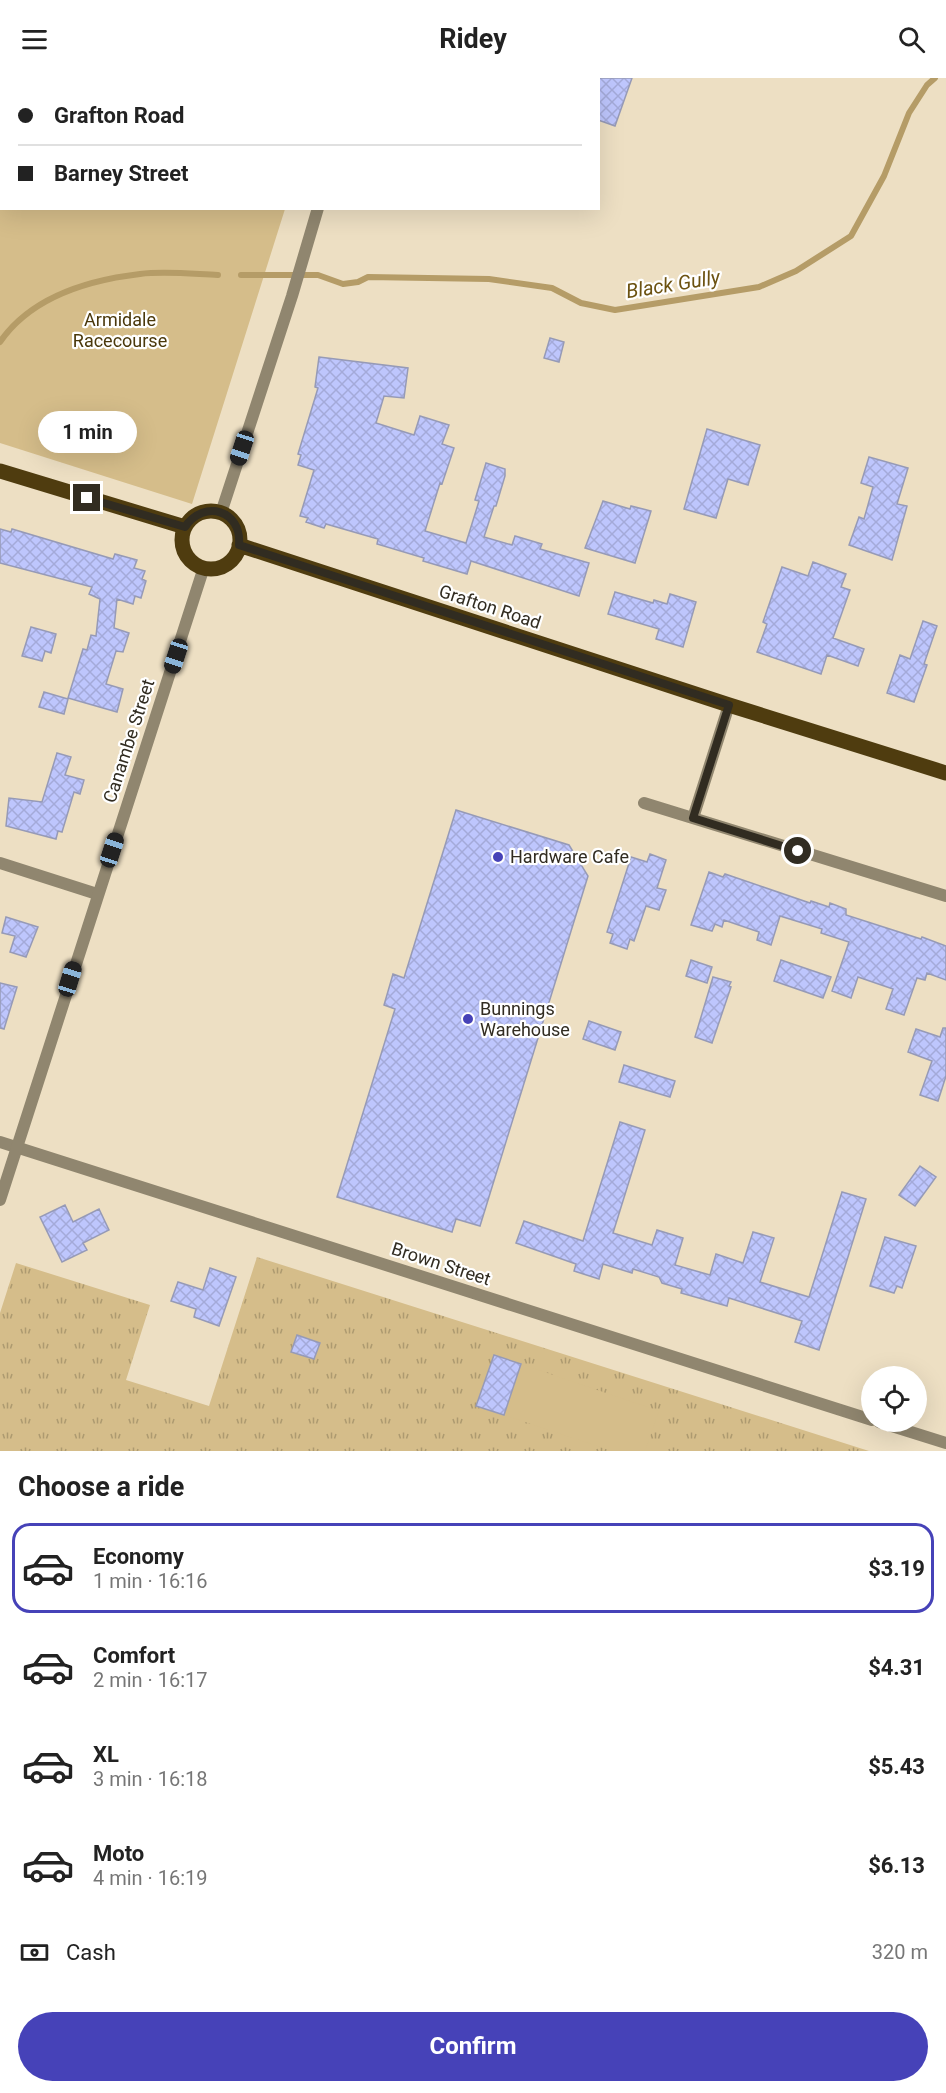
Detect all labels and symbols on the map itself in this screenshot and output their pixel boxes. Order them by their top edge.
water label: Black Gully [624,265,722,303]
park label: Armidale Racecourse [73,309,167,351]
callout: 1 min [38,411,136,453]
car [228,428,256,468]
route end [73,484,100,511]
street label: Grafton Road [437,580,544,633]
car [162,636,190,676]
street label: Canambe Street [99,676,158,805]
car [98,830,126,870]
route start [784,837,811,864]
place label: Hardware Cafe [510,846,629,867]
marker: Hardware Cafe [491,850,505,864]
car [56,959,84,999]
place label: Bunnings Warehouse [480,998,570,1040]
marker: Bunnings Warehouse [461,1012,475,1026]
street label: Brown Street [389,1238,493,1289]

